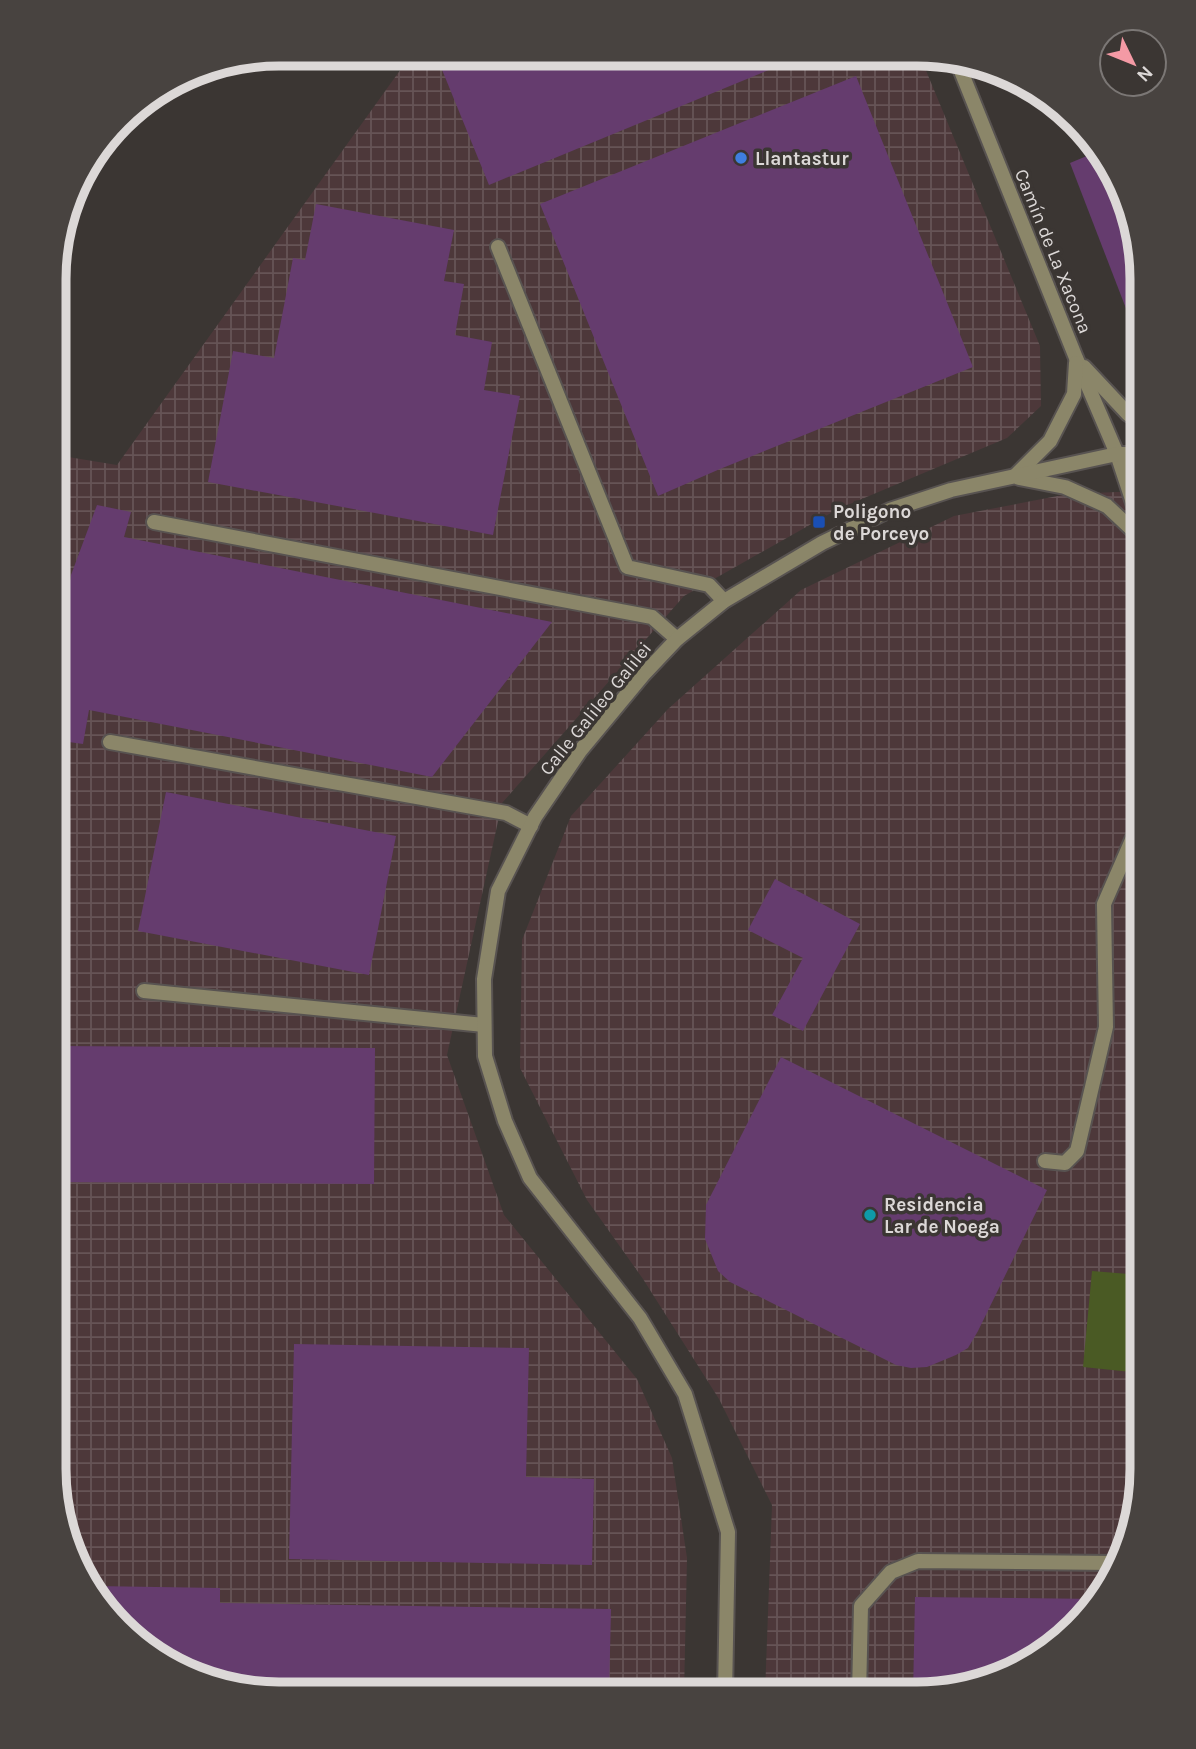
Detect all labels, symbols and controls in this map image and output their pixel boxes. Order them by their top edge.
north arrow [1098,28,1168,98]
text: N [1132,61,1157,86]
place label: Llantastur [755,148,849,170]
marker: Llantastur [733,150,749,166]
street label: Camín de La Xacona [1010,166,1096,337]
place label: Poligono de Porceyo [833,501,929,545]
marker: Poligono de Porceyo [811,514,827,530]
street label: Calle Galileo Galilei [535,638,656,780]
place label: Residencia Lar de Noega [884,1194,1000,1238]
marker: Residencia Lar de Noega [862,1207,878,1223]

